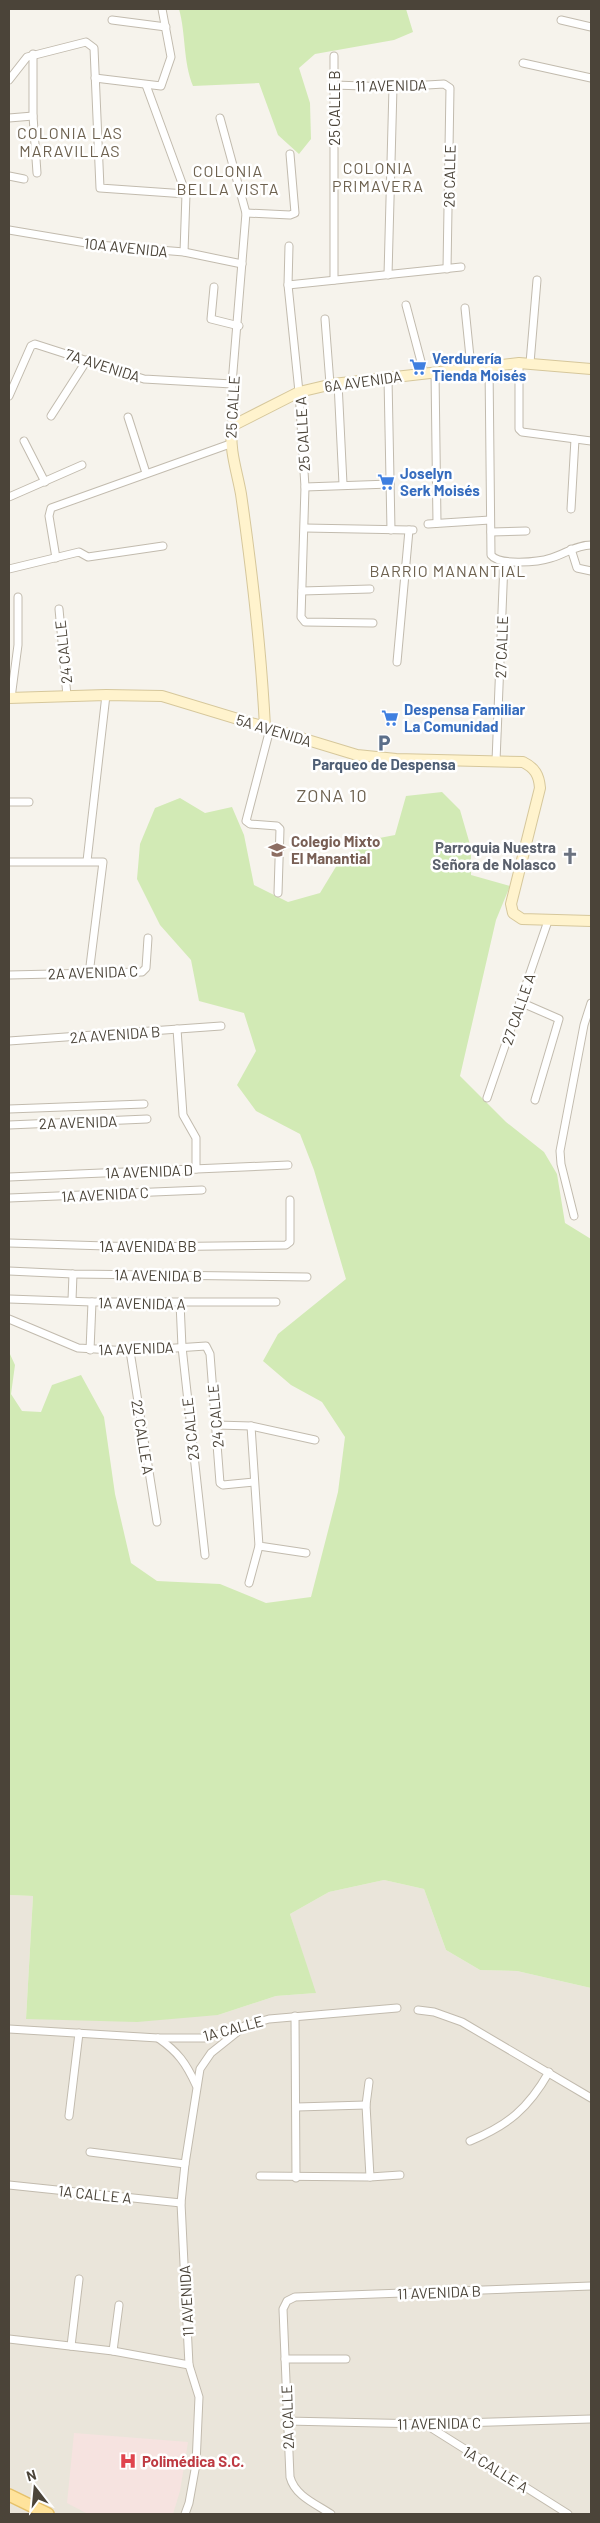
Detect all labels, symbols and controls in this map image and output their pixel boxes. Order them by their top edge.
street label: 25 CALLE B [325,70,343,146]
street label: 11 AVENIDA [355,75,427,95]
district label: COLONIA LAS MARAVILLAS [17,123,123,160]
street label: 26 CALLE [439,144,459,208]
district label: COLONIA PRIMAVERA [332,158,424,195]
district label: COLONIA BELLA VISTA [177,161,279,198]
street label: 10A AVENIDA [83,234,169,260]
street label: 7A AVENIDA [63,344,143,386]
place label: Verdurería Tienda Moisés [432,349,527,384]
supermarket icon: Verdurería Tienda Moisés [408,357,428,377]
street label: 6A AVENIDA [323,367,403,395]
street label: 25 CALLE [221,375,243,439]
street label: 25 CALLE A [291,396,313,472]
place label: Joselyn Serk Moisés [400,464,480,499]
supermarket icon: Joselyn Serk Moisés [376,472,396,492]
district label: BARRIO MANANTIAL [370,561,526,580]
street label: 27 CALLE [491,615,511,679]
street label: 24 CALLE [51,619,75,685]
place label: Despensa Familiar La Comunidad [404,700,526,735]
supermarket icon: Despensa Familiar La Comunidad [380,708,400,728]
street label: 5A AVENIDA [234,710,314,750]
parking icon: Parqueo de Despensa [374,733,394,753]
place label: Parqueo de Despensa [312,755,456,773]
district label: ZONA 10 [296,784,368,806]
place label: Colegio Mixto El Manantial [291,832,380,867]
place label: Parroquia Nuestra Señora de Nolasco [432,838,556,873]
school or university icon: Colegio Mixto El Manantial [267,840,287,860]
church icon: Parroquia Nuestra Señora de Nolasco [560,846,580,866]
street label: 2A AVENIDA C [48,961,138,983]
street label: 27 CALLE A [497,971,539,1047]
street label: 2A AVENIDA B [69,1022,161,1046]
street label: 2A AVENIDA [39,1112,117,1132]
street label: 1A AVENIDA D [105,1160,193,1182]
street label: 1A AVENIDA C [61,1183,149,1205]
street label: 1A AVENIDA BB [99,1237,197,1255]
street label: 1A AVENIDA B [114,1265,202,1285]
street label: 1A AVENIDA A [98,1293,186,1313]
street label: 1A AVENIDA [98,1338,174,1358]
street label: 24 CALLE [203,1384,227,1448]
street label: 23 CALLE [178,1397,202,1461]
street label: 22 CALLE A [128,1398,158,1476]
street label: 1A CALLE [201,2011,265,2045]
street label: 1A CALLE A [57,2181,133,2207]
street label: 11 AVENIDA [175,2265,197,2337]
street label: 11 AVENIDA B [397,2282,481,2302]
street label: 2A CALLE [277,2384,297,2450]
street label: 11 AVENIDA C [397,2413,481,2433]
street label: 1A CALLE A [460,2442,532,2496]
hospital icon: Polimédica S.C. [118,2451,138,2471]
place label: Polimédica S.C. [142,2452,244,2470]
north arrow [10,2463,60,2513]
text: N [24,2466,38,2484]

